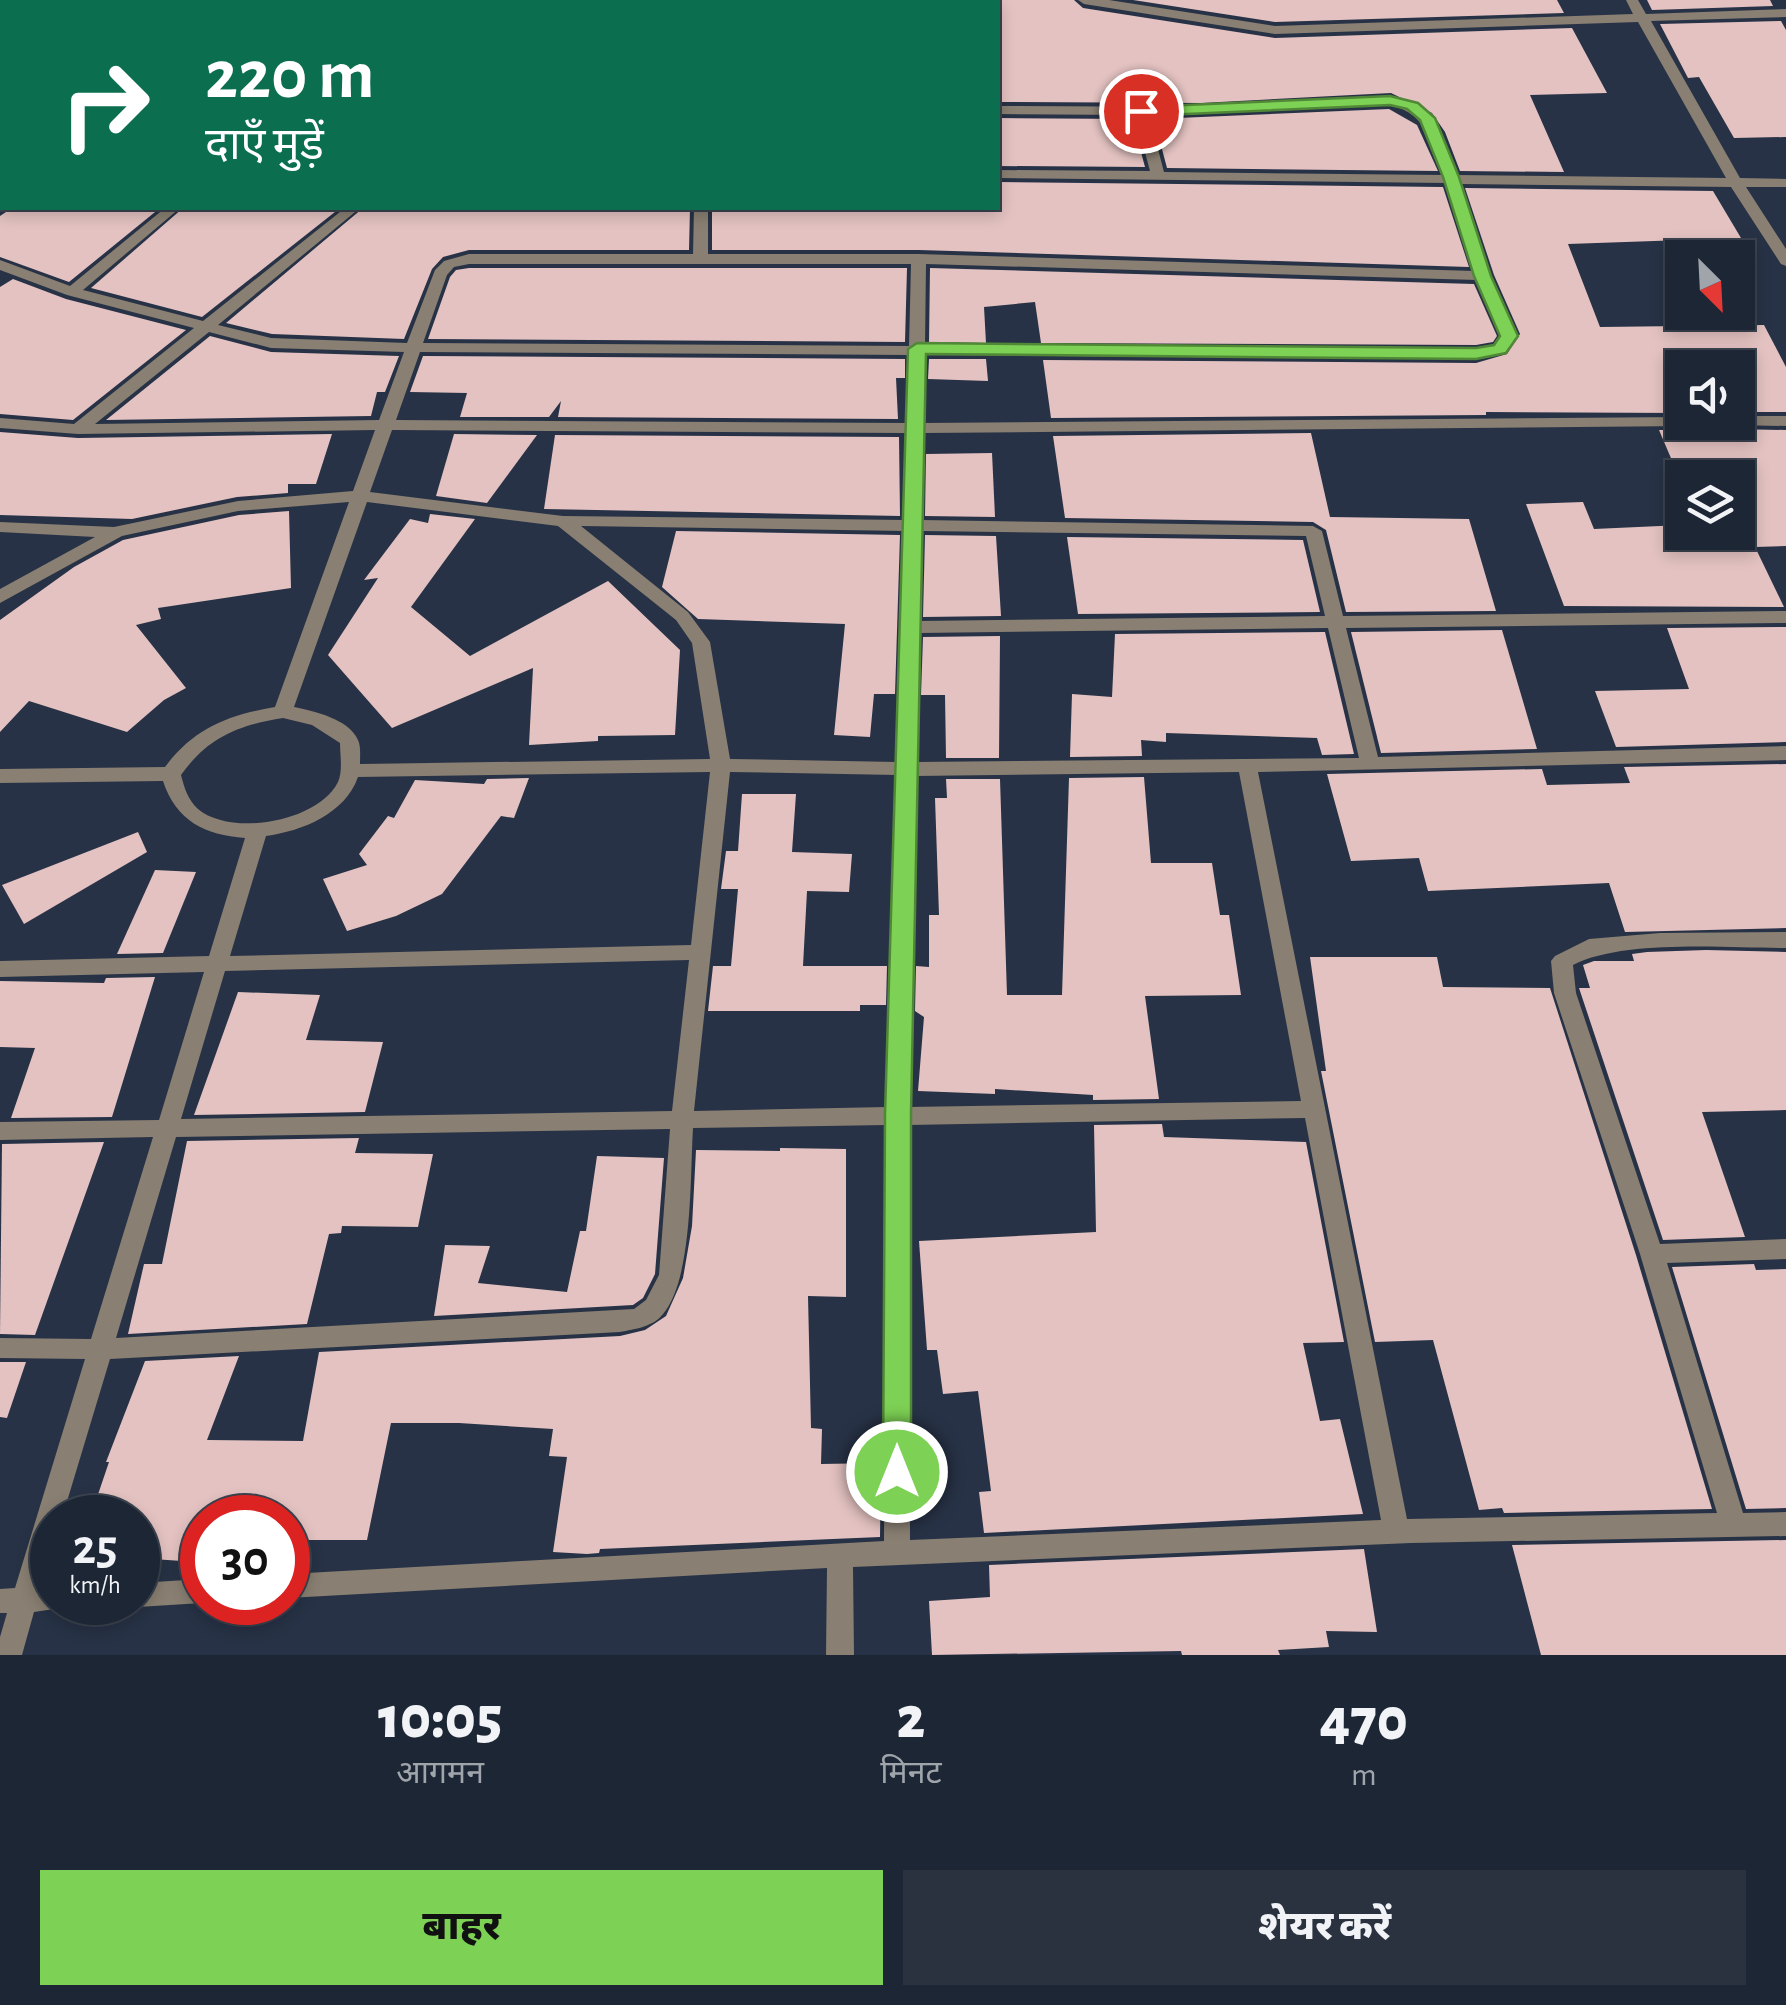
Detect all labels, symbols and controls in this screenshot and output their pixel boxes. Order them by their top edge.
icon: right [40,40,170,170]
text: 220 m [205,41,374,111]
pin [1099,69,1184,154]
icon: arrive [1114,84,1169,139]
text: दाएँ मुड़ें [205,123,324,168]
north arrow [1665,240,1755,330]
map controls [1665,240,1755,550]
button: sound [1665,350,1755,440]
button: layers [1665,460,1755,550]
position arrow [845,1420,949,1524]
speed limit sign: 30 [180,1495,310,1625]
text: 25 [72,1523,118,1573]
text: km/h [69,1573,121,1598]
text: 10:05 [378,1689,502,1749]
text: 2 [897,1689,925,1749]
text: 470 [1320,1691,1408,1751]
text: आगमन [396,1757,484,1789]
text: मिनट [880,1757,942,1789]
text: m [1351,1759,1377,1791]
button: बाहर [40,1870,883,1985]
button: शेयर करें [903,1870,1746,1985]

